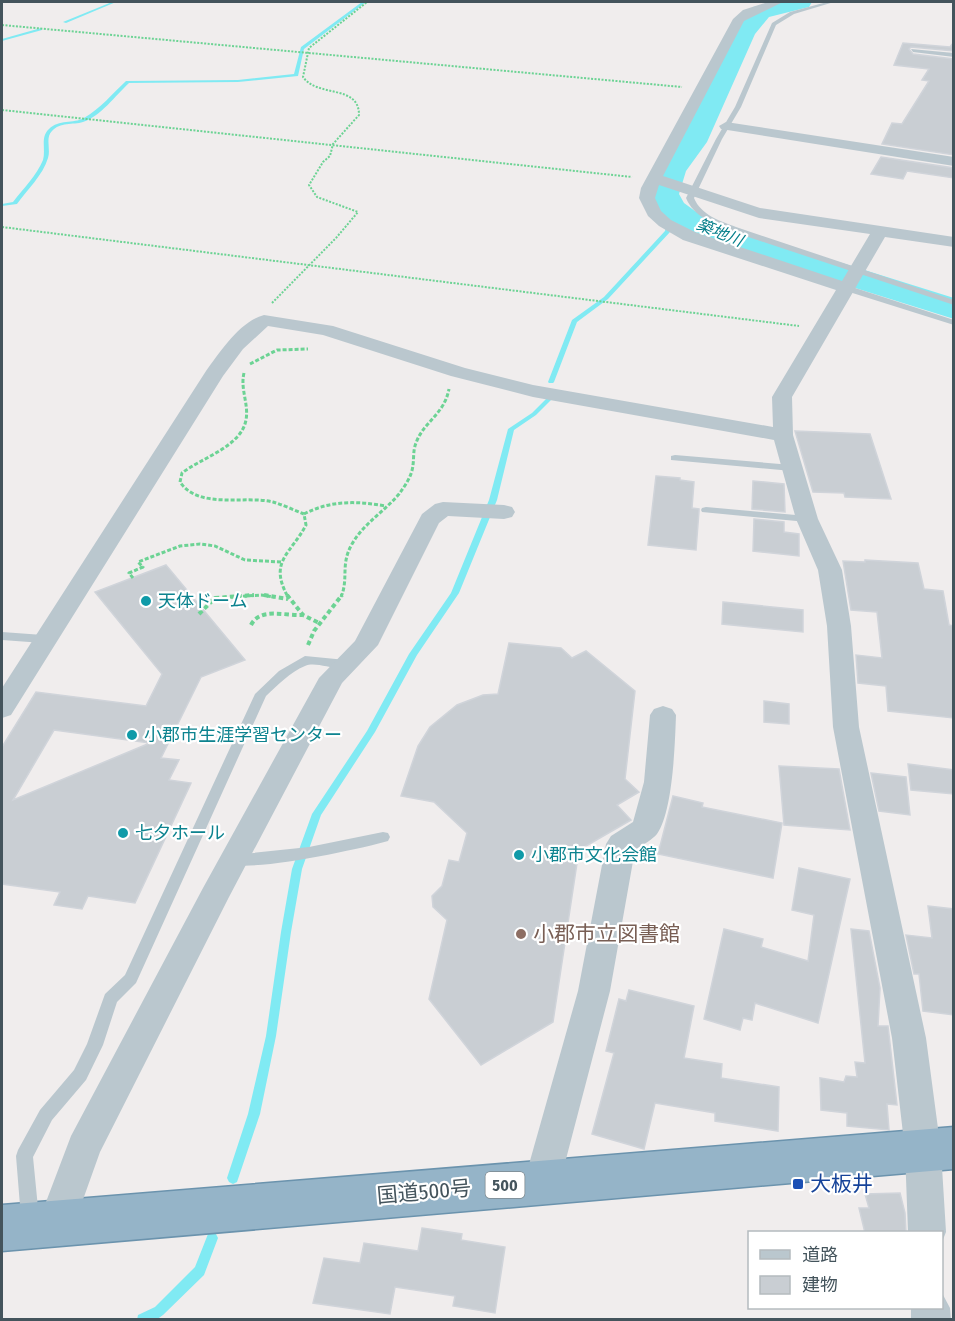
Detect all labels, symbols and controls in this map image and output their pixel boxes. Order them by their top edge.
water label: 築地川 [694,215,747,251]
place label: 天体ドーム [158,590,247,612]
marker: 天体ドーム [139,594,153,608]
place label: 小郡市生涯学習センター [144,724,342,746]
marker: 小郡市生涯学習センター [125,728,139,742]
place label: 七夕ホール [135,822,225,844]
marker: 七夕ホール [116,826,130,840]
place label: 小郡市文化会館 [531,844,657,866]
marker: 小郡市文化会館 [512,848,526,862]
place label: 小郡市立図書館 [533,921,680,947]
marker: 小郡市立図書館 [514,927,528,941]
place label: 大板井 [810,1171,873,1197]
road number: 500 [486,1172,524,1198]
street label: 国道500号 [376,1175,472,1209]
marker: 大板井 [791,1177,805,1191]
legend [748,1231,943,1309]
text: 道路 [802,1244,838,1266]
text: 建物 [802,1274,838,1296]

